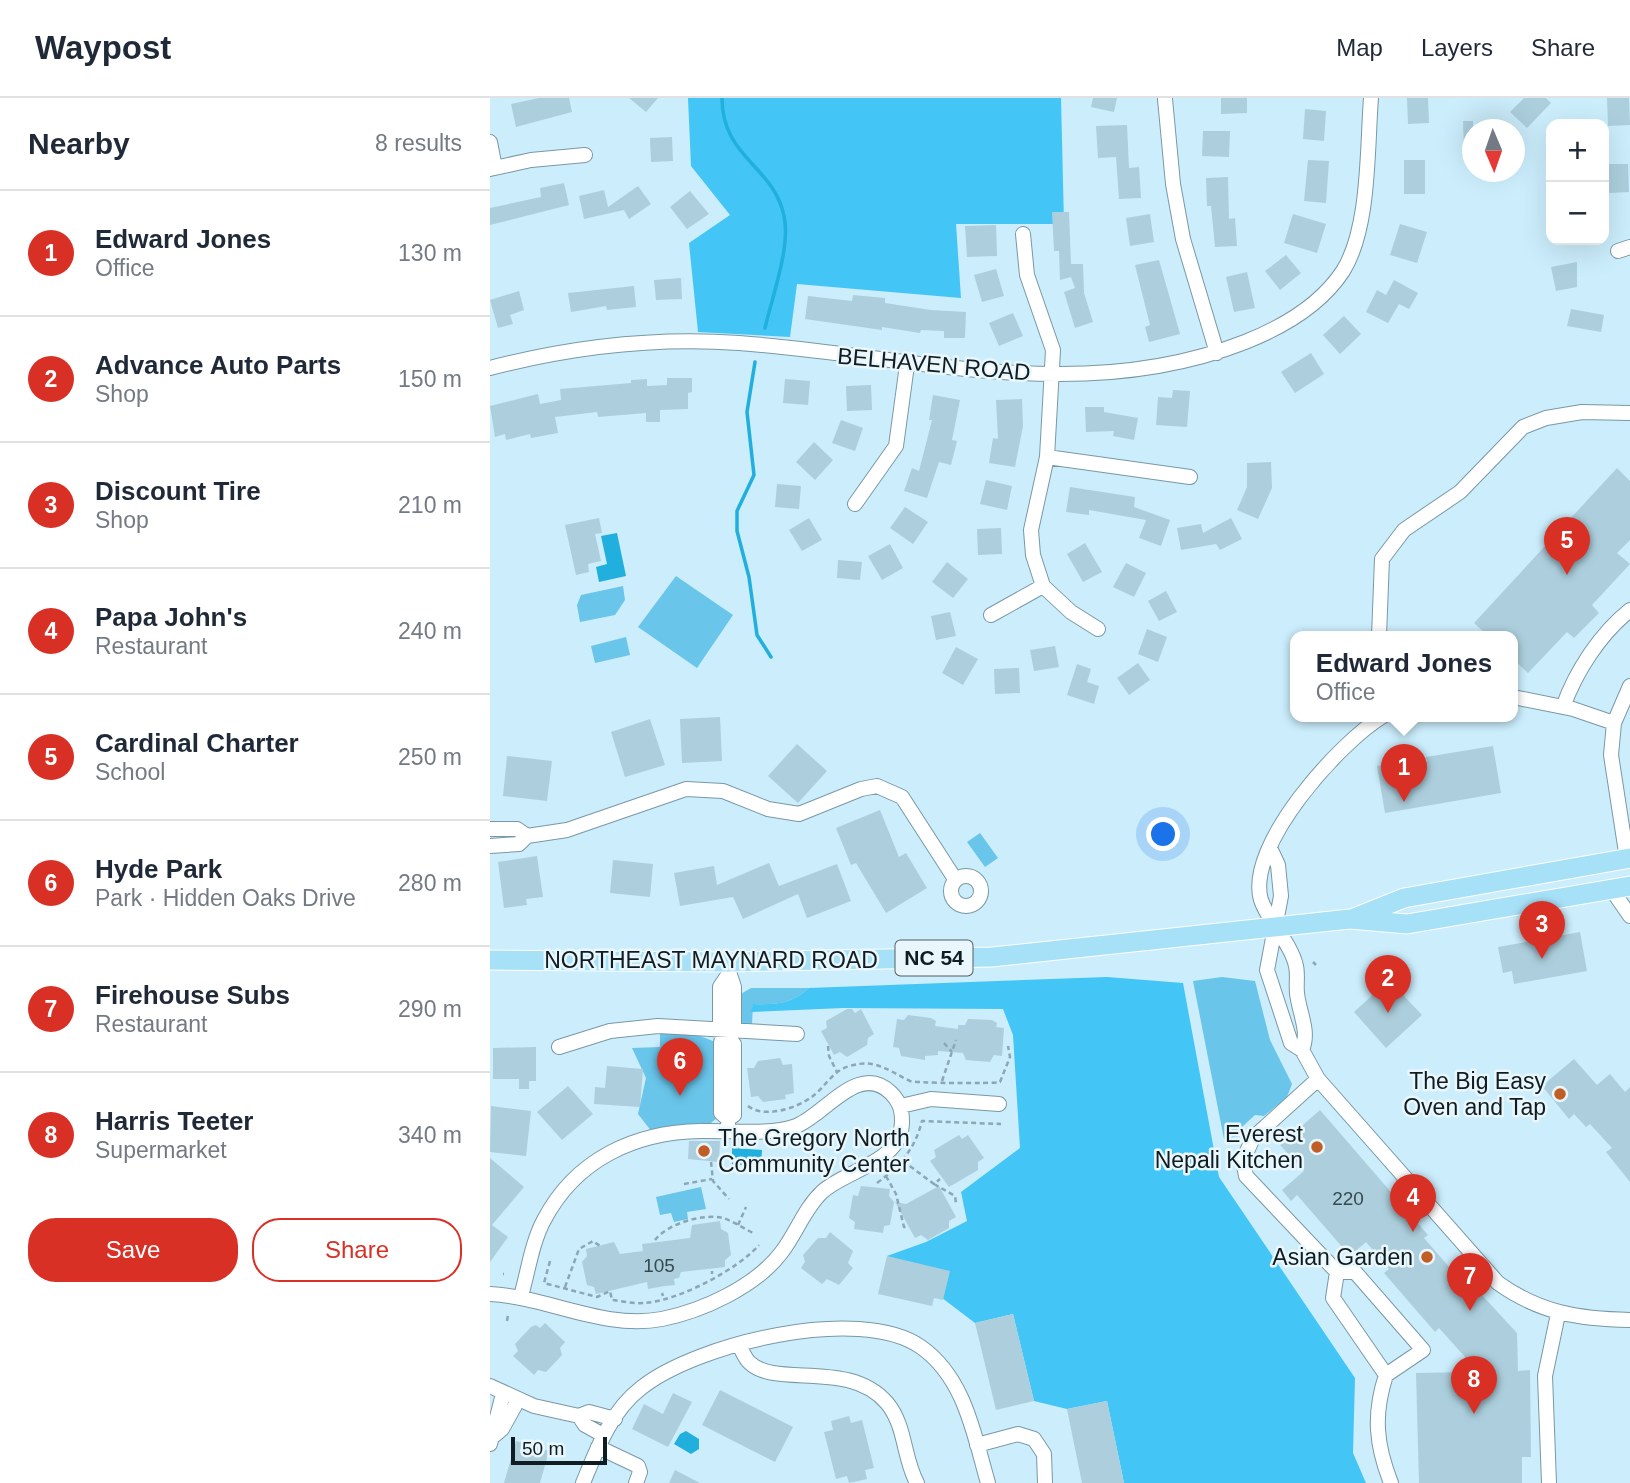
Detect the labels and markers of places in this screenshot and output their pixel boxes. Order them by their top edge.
pin: 5 [1544,517,1590,575]
pin: 1 [1381,744,1427,802]
pin: 3 [1519,901,1565,959]
pin: 2 [1365,955,1411,1013]
pin: 6 [657,1038,703,1096]
place label: The Big Easy Oven and Tap [1403,1068,1546,1120]
marker: The Big Easy Oven and Tap [1552,1086,1568,1102]
place label: Everest Nepali Kitchen [1155,1121,1304,1173]
place label: The Gregory North Community Center [718,1125,910,1177]
marker: Everest Nepali Kitchen [1309,1139,1325,1155]
marker: The Gregory North Community Center [696,1143,712,1159]
pin: 4 [1390,1174,1436,1232]
place label: Asian Garden [1272,1244,1413,1270]
marker: Asian Garden [1419,1249,1435,1265]
pin: 7 [1447,1253,1493,1311]
pin: 8 [1451,1356,1497,1414]

